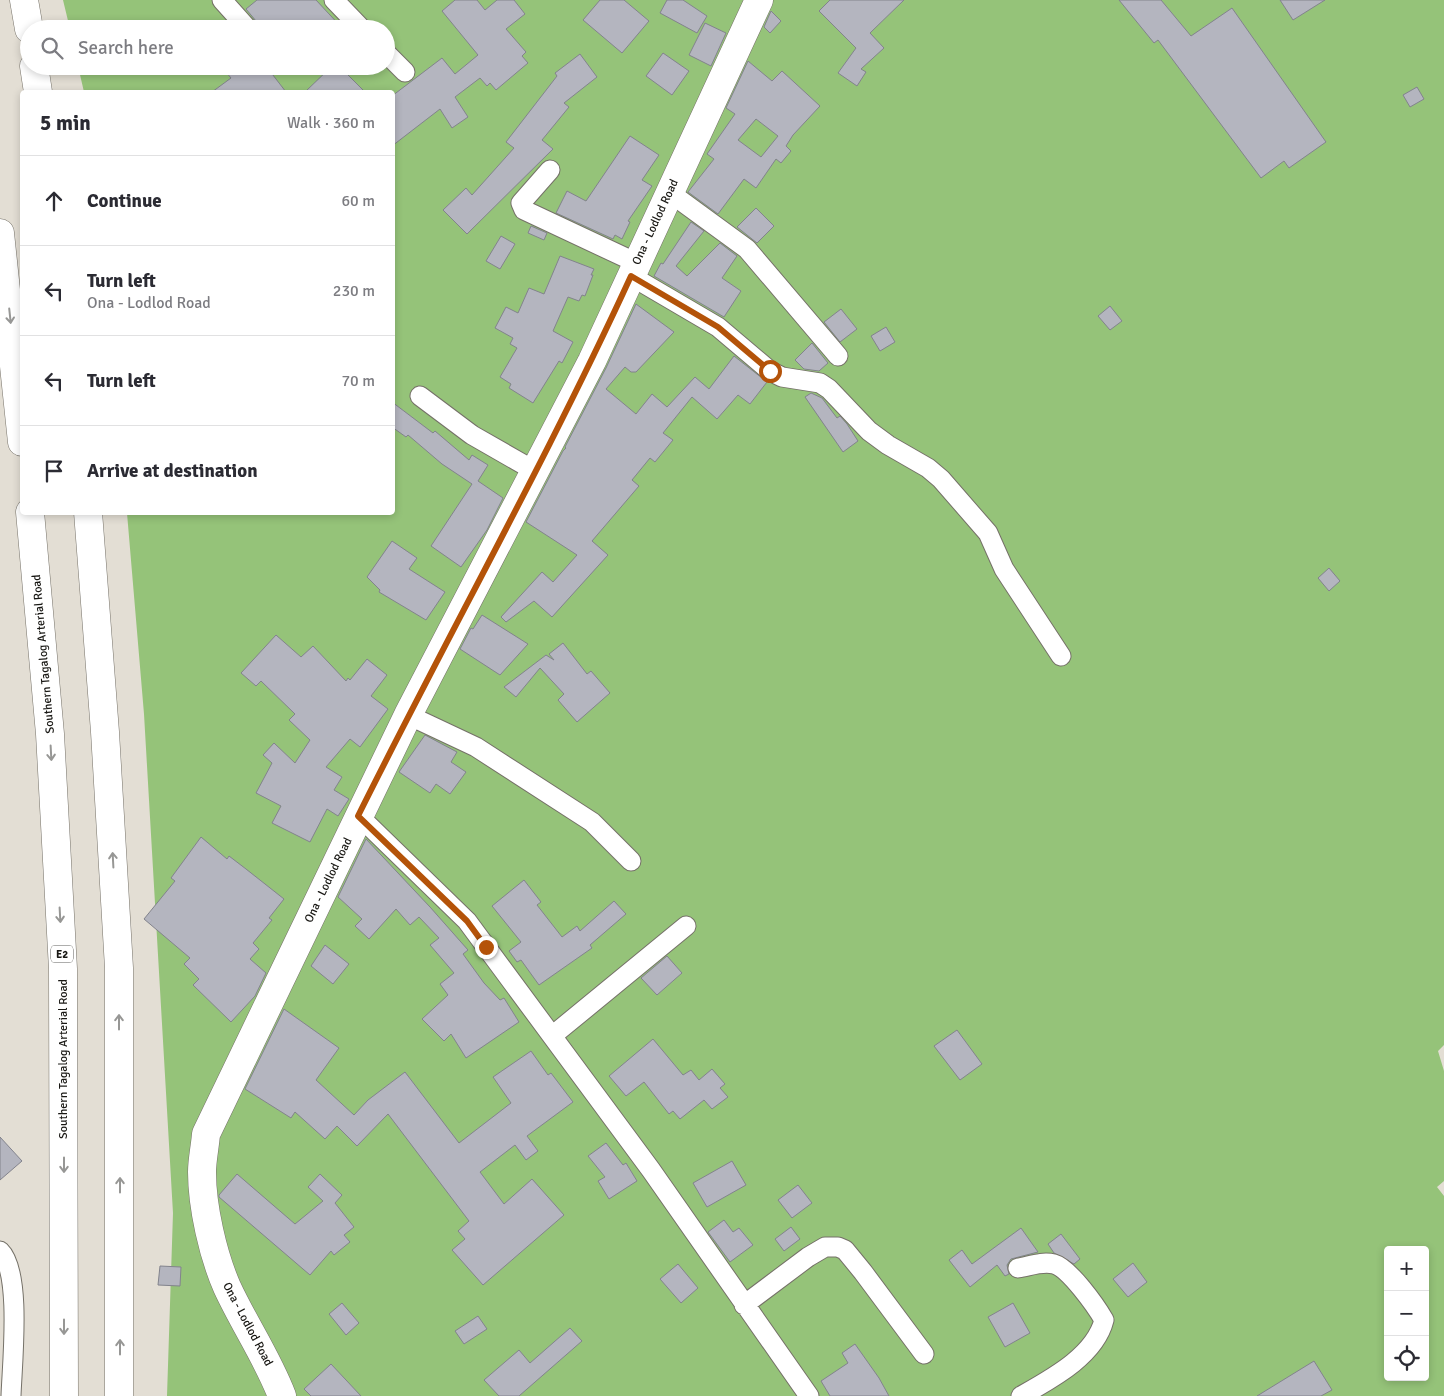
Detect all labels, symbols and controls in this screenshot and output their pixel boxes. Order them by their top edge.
search box [20,20,395,75]
icon: search [38,34,66,62]
text: Search here [78,36,174,60]
text: 5 min [40,110,91,136]
text: Walk · 360 m [287,113,375,133]
street label: Ona - Lodlod Road [629,177,682,267]
icon: ahead [40,187,68,215]
text: Continue [87,189,162,213]
text: 60 m [341,191,375,211]
text: Turn left [87,269,156,293]
icon: left [40,277,68,305]
text: 230 m [333,281,375,301]
text: Ona - Lodlod Road [87,293,211,313]
one-way arrow [5,308,15,324]
route start [759,360,782,383]
icon: left [40,367,68,395]
text: Turn left [87,369,156,393]
text: 70 m [341,371,375,391]
icon: arrive [40,457,68,485]
text: Arrive at destination [87,459,258,483]
street label: Southern Tagalog Arterial Road [29,574,58,734]
one-way arrow [47,744,56,760]
street label: Ona - Lodlod Road [301,835,356,925]
one-way arrow [109,852,118,868]
one-way arrow [56,907,65,923]
route end [475,936,498,959]
road number: E2 [51,946,73,962]
street label: Southern Tagalog Arterial Road [56,979,71,1139]
one-way arrow [114,1015,124,1031]
one-way arrow [59,1156,69,1173]
one-way arrow [115,1177,125,1194]
map controls [1384,1246,1429,1381]
button: + [1384,1246,1429,1291]
street label: Ona - Lodlod Road [219,1280,276,1369]
button: − [1384,1291,1429,1336]
one-way arrow [59,1319,69,1335]
button: locate [1384,1336,1429,1381]
one-way arrow [115,1340,125,1356]

